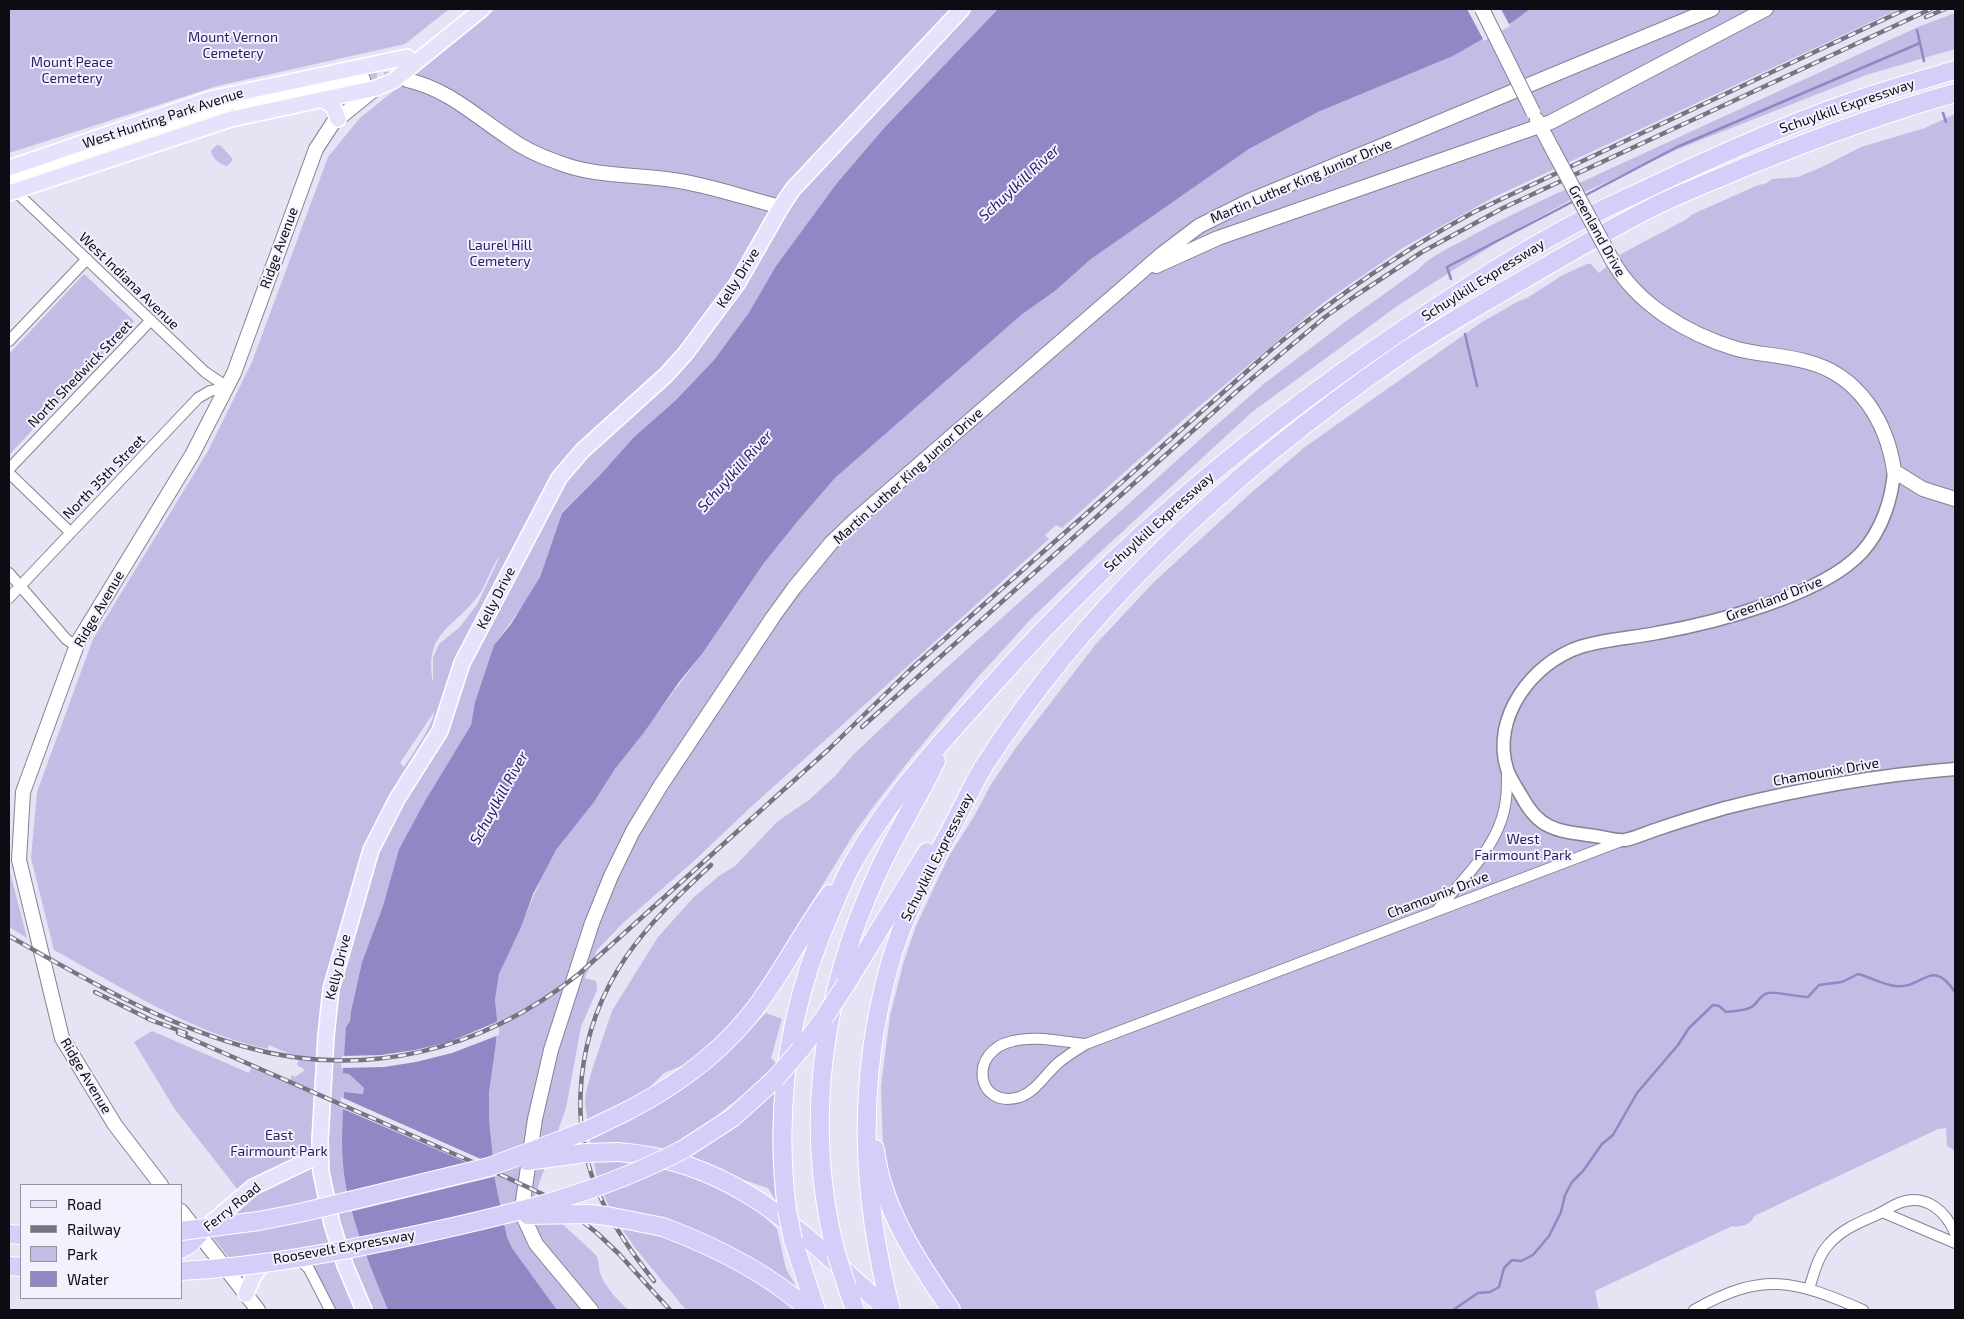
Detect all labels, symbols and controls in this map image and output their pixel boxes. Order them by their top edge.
park label: Mount Vernon Cemetery [188,29,278,62]
park label: Mount Peace Cemetery [31,54,113,86]
street label: Schuylkill Expressway [1777,75,1917,137]
street label: West Hunting Park Avenue [80,84,246,152]
street label: Martin Luther King Junior Drive [1208,135,1394,227]
water label: Schuylkill River [975,141,1063,225]
street label: Greenland Drive [1565,182,1629,280]
street label: Ridge Avenue [256,205,302,291]
street label: West Indiana Avenue [75,229,183,333]
street label: Schuylkill Expressway [1419,235,1547,325]
park label: Laurel Hill Cemetery [468,237,532,270]
street label: Kelly Drive [713,245,763,311]
street label: North Shedwick Street [24,317,136,431]
street label: Martin Luther King Junior Drive [830,404,986,548]
water label: Schuylkill River [694,426,776,516]
street label: North 35th Street [59,431,149,523]
street label: Schuylkill Expressway [1101,468,1217,576]
street label: Kelly Drive [473,564,519,632]
street label: Ridge Avenue [70,568,128,650]
street label: Greenland Drive [1723,573,1825,625]
water label: Schuylkill River [466,748,532,848]
street label: Chamounix Drive [1772,754,1880,790]
street label: Schuylkill Expressway [897,790,977,924]
park label: West Fairmount Park [1474,831,1572,864]
street label: Chamounix Drive [1385,868,1491,922]
street label: Kelly Drive [322,932,354,1002]
street label: Ridge Avenue [57,1035,115,1117]
park label: East Fairmount Park [230,1127,328,1160]
street label: Ferry Road [200,1179,264,1235]
legend [20,1184,182,1299]
text: Road [67,1195,102,1213]
text: Railway [67,1220,121,1238]
street label: Roosevelt Expressway [272,1226,416,1268]
text: Park [67,1245,98,1263]
text: Water [67,1270,109,1288]

